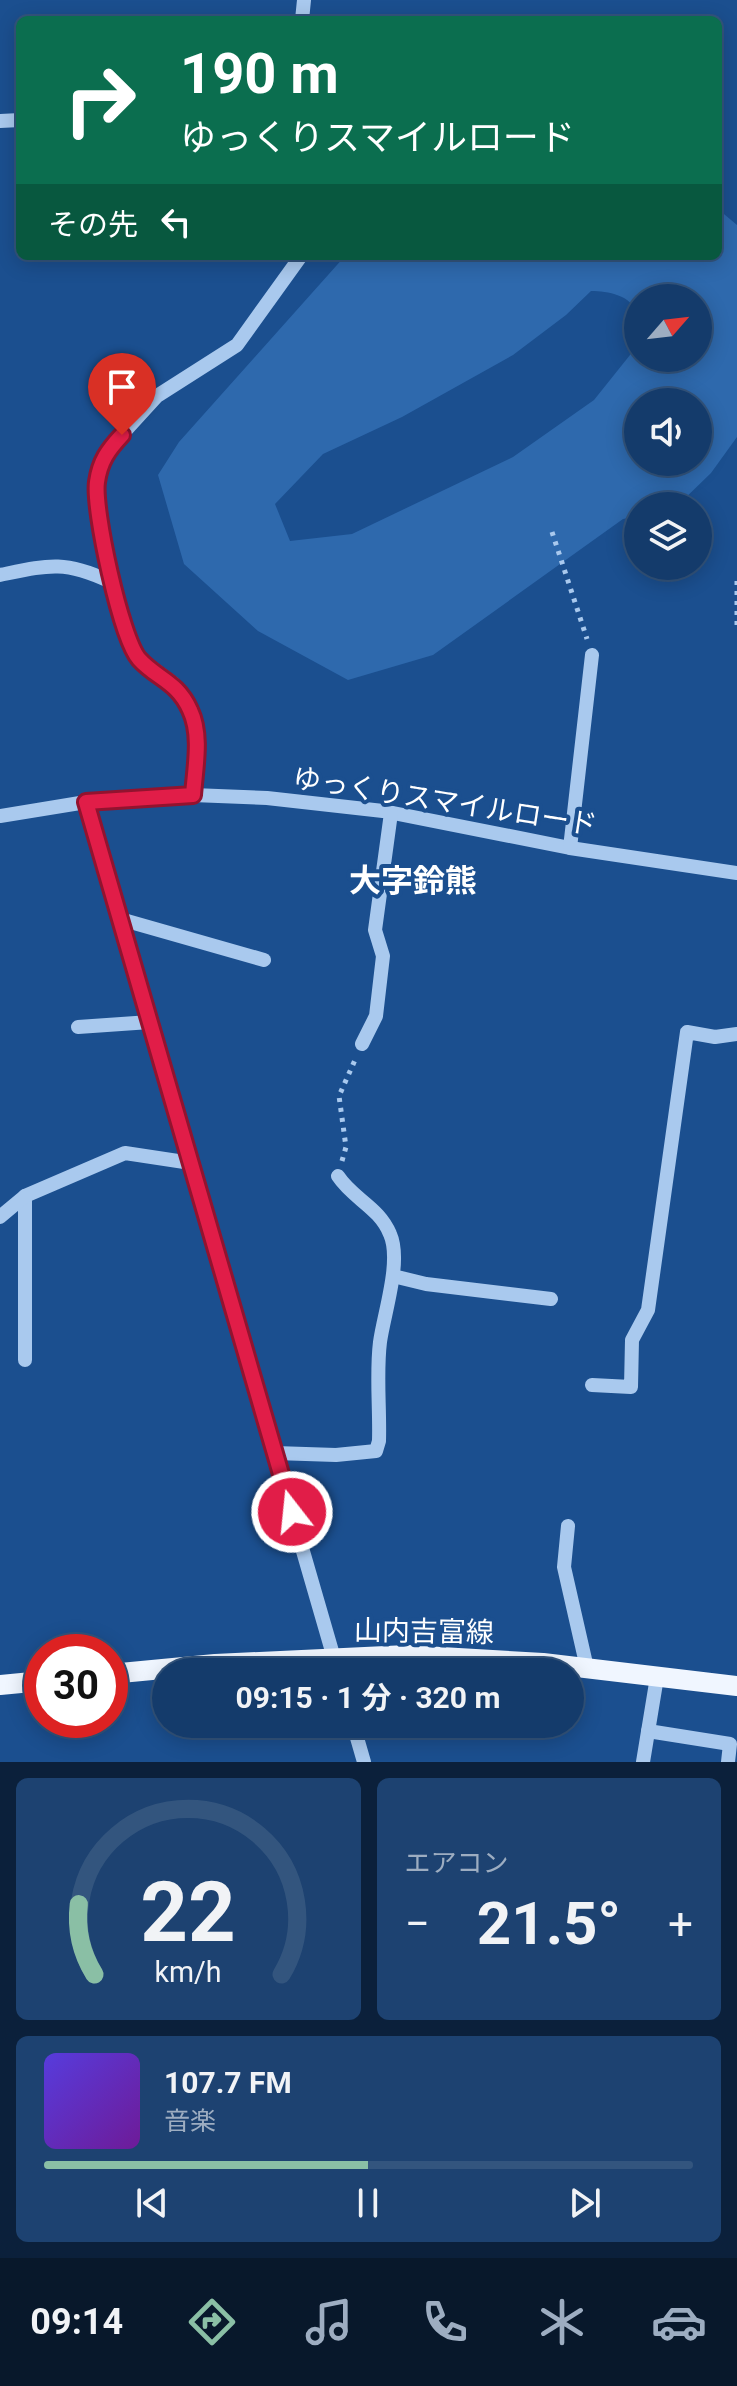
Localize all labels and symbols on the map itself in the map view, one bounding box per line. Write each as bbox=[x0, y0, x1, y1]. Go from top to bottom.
north arrow bbox=[624, 284, 712, 372]
pin bbox=[88, 353, 156, 435]
street label: ゆっくりスマイルロード bbox=[291, 761, 599, 842]
district label: 大字鈴熊 bbox=[349, 862, 477, 900]
position arrow bbox=[250, 1470, 334, 1554]
street label: 山内吉富線 bbox=[354, 1614, 494, 1649]
speed limit sign: 30 bbox=[24, 1634, 128, 1738]

